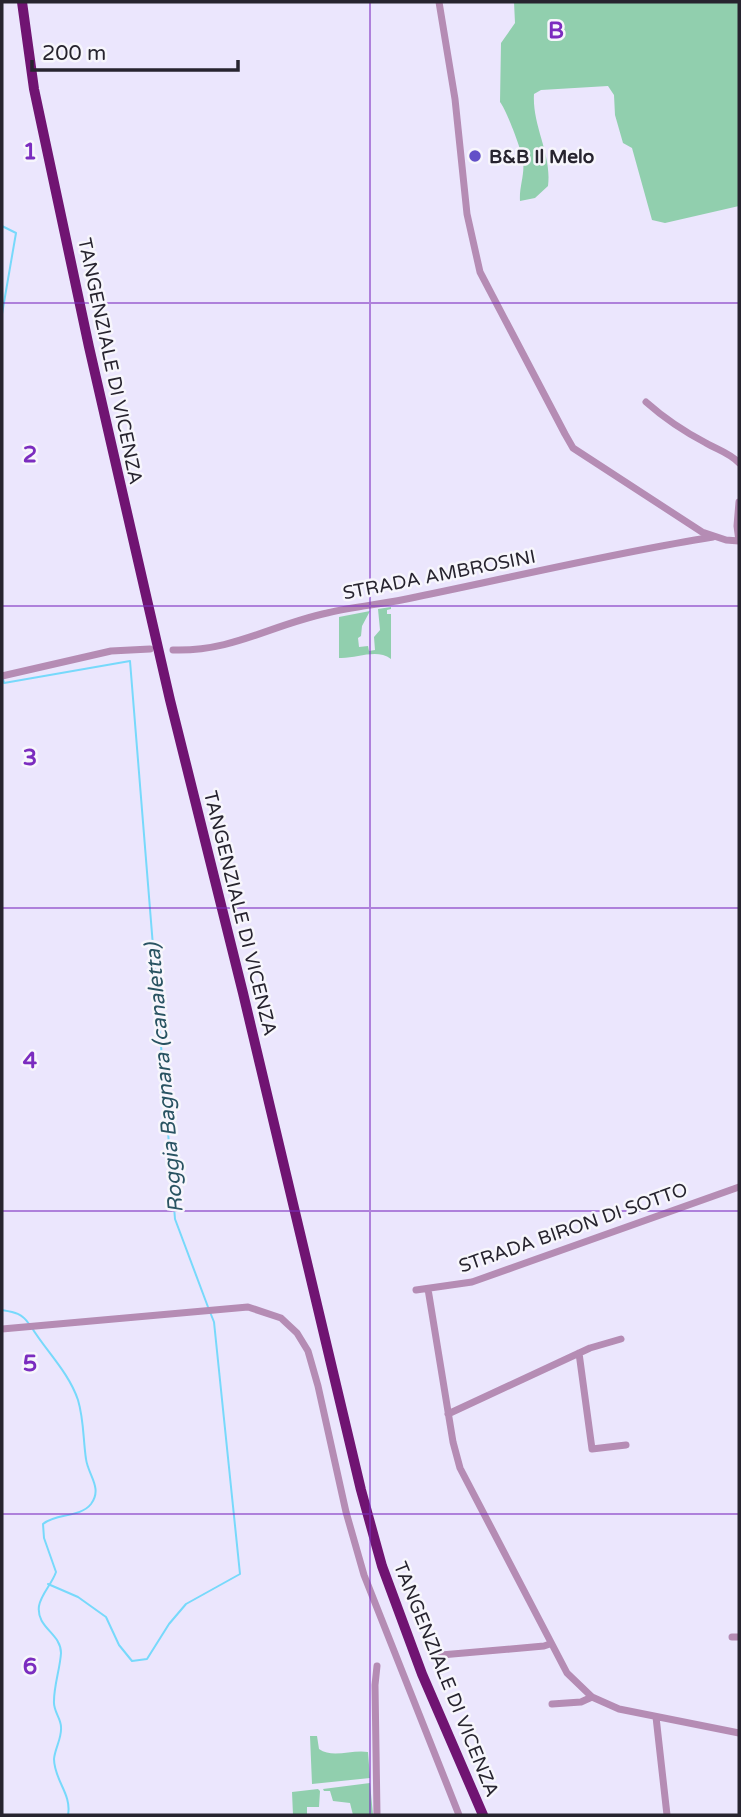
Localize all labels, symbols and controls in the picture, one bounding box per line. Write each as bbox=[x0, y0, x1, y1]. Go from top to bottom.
text: B bbox=[548, 17, 564, 45]
scale bar bbox=[32, 28, 238, 72]
text: 200 m bbox=[42, 41, 106, 66]
text: 1 bbox=[23, 138, 37, 166]
place label: B&B Il Melo bbox=[489, 146, 594, 168]
marker: B&B Il Melo bbox=[467, 148, 483, 164]
street label: TANGENZIALE DI VICENZA bbox=[73, 236, 147, 486]
text: 2 bbox=[23, 441, 37, 469]
street label: STRADA AMBROSINI bbox=[341, 546, 537, 604]
text: 3 bbox=[23, 744, 37, 772]
street label: TANGENZIALE DI VICENZA bbox=[199, 789, 281, 1038]
water label: Roggia Bagnara (canaletta) bbox=[140, 941, 189, 1214]
text: 4 bbox=[23, 1047, 38, 1075]
street label: STRADA BIRON DI SOTTO bbox=[456, 1178, 691, 1277]
text: 5 bbox=[23, 1350, 37, 1378]
street label: TANGENZIALE DI VICENZA bbox=[389, 1559, 503, 1800]
text: 6 bbox=[23, 1653, 37, 1681]

